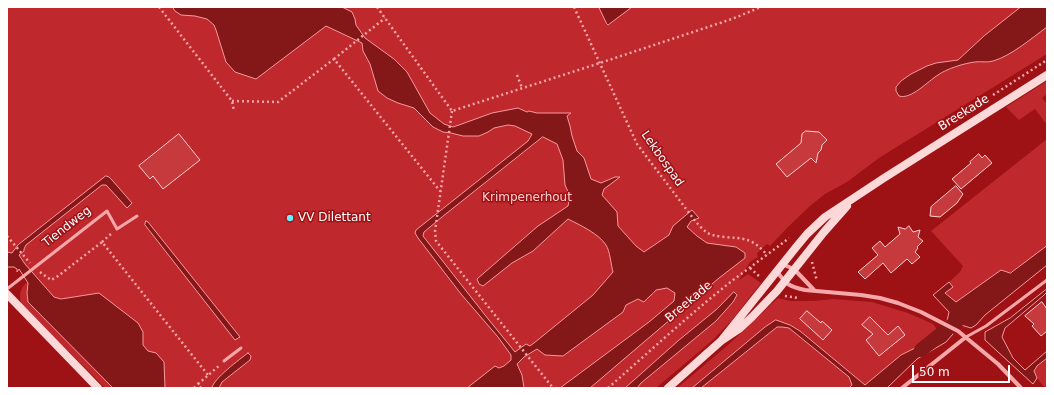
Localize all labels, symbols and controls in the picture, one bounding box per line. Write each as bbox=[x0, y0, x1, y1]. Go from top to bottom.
street label: Breekade bbox=[936, 92, 992, 134]
street label: Lekbospad bbox=[638, 128, 686, 190]
park label: Krimpenerhout bbox=[482, 191, 572, 205]
street label: Tiendweg bbox=[40, 204, 94, 250]
place label: VV Dilettant bbox=[298, 211, 371, 225]
marker: VV Dilettant bbox=[285, 213, 295, 223]
street label: Breekade bbox=[663, 278, 715, 326]
scale bar bbox=[914, 357, 1012, 383]
text: 50 m bbox=[919, 365, 950, 379]

